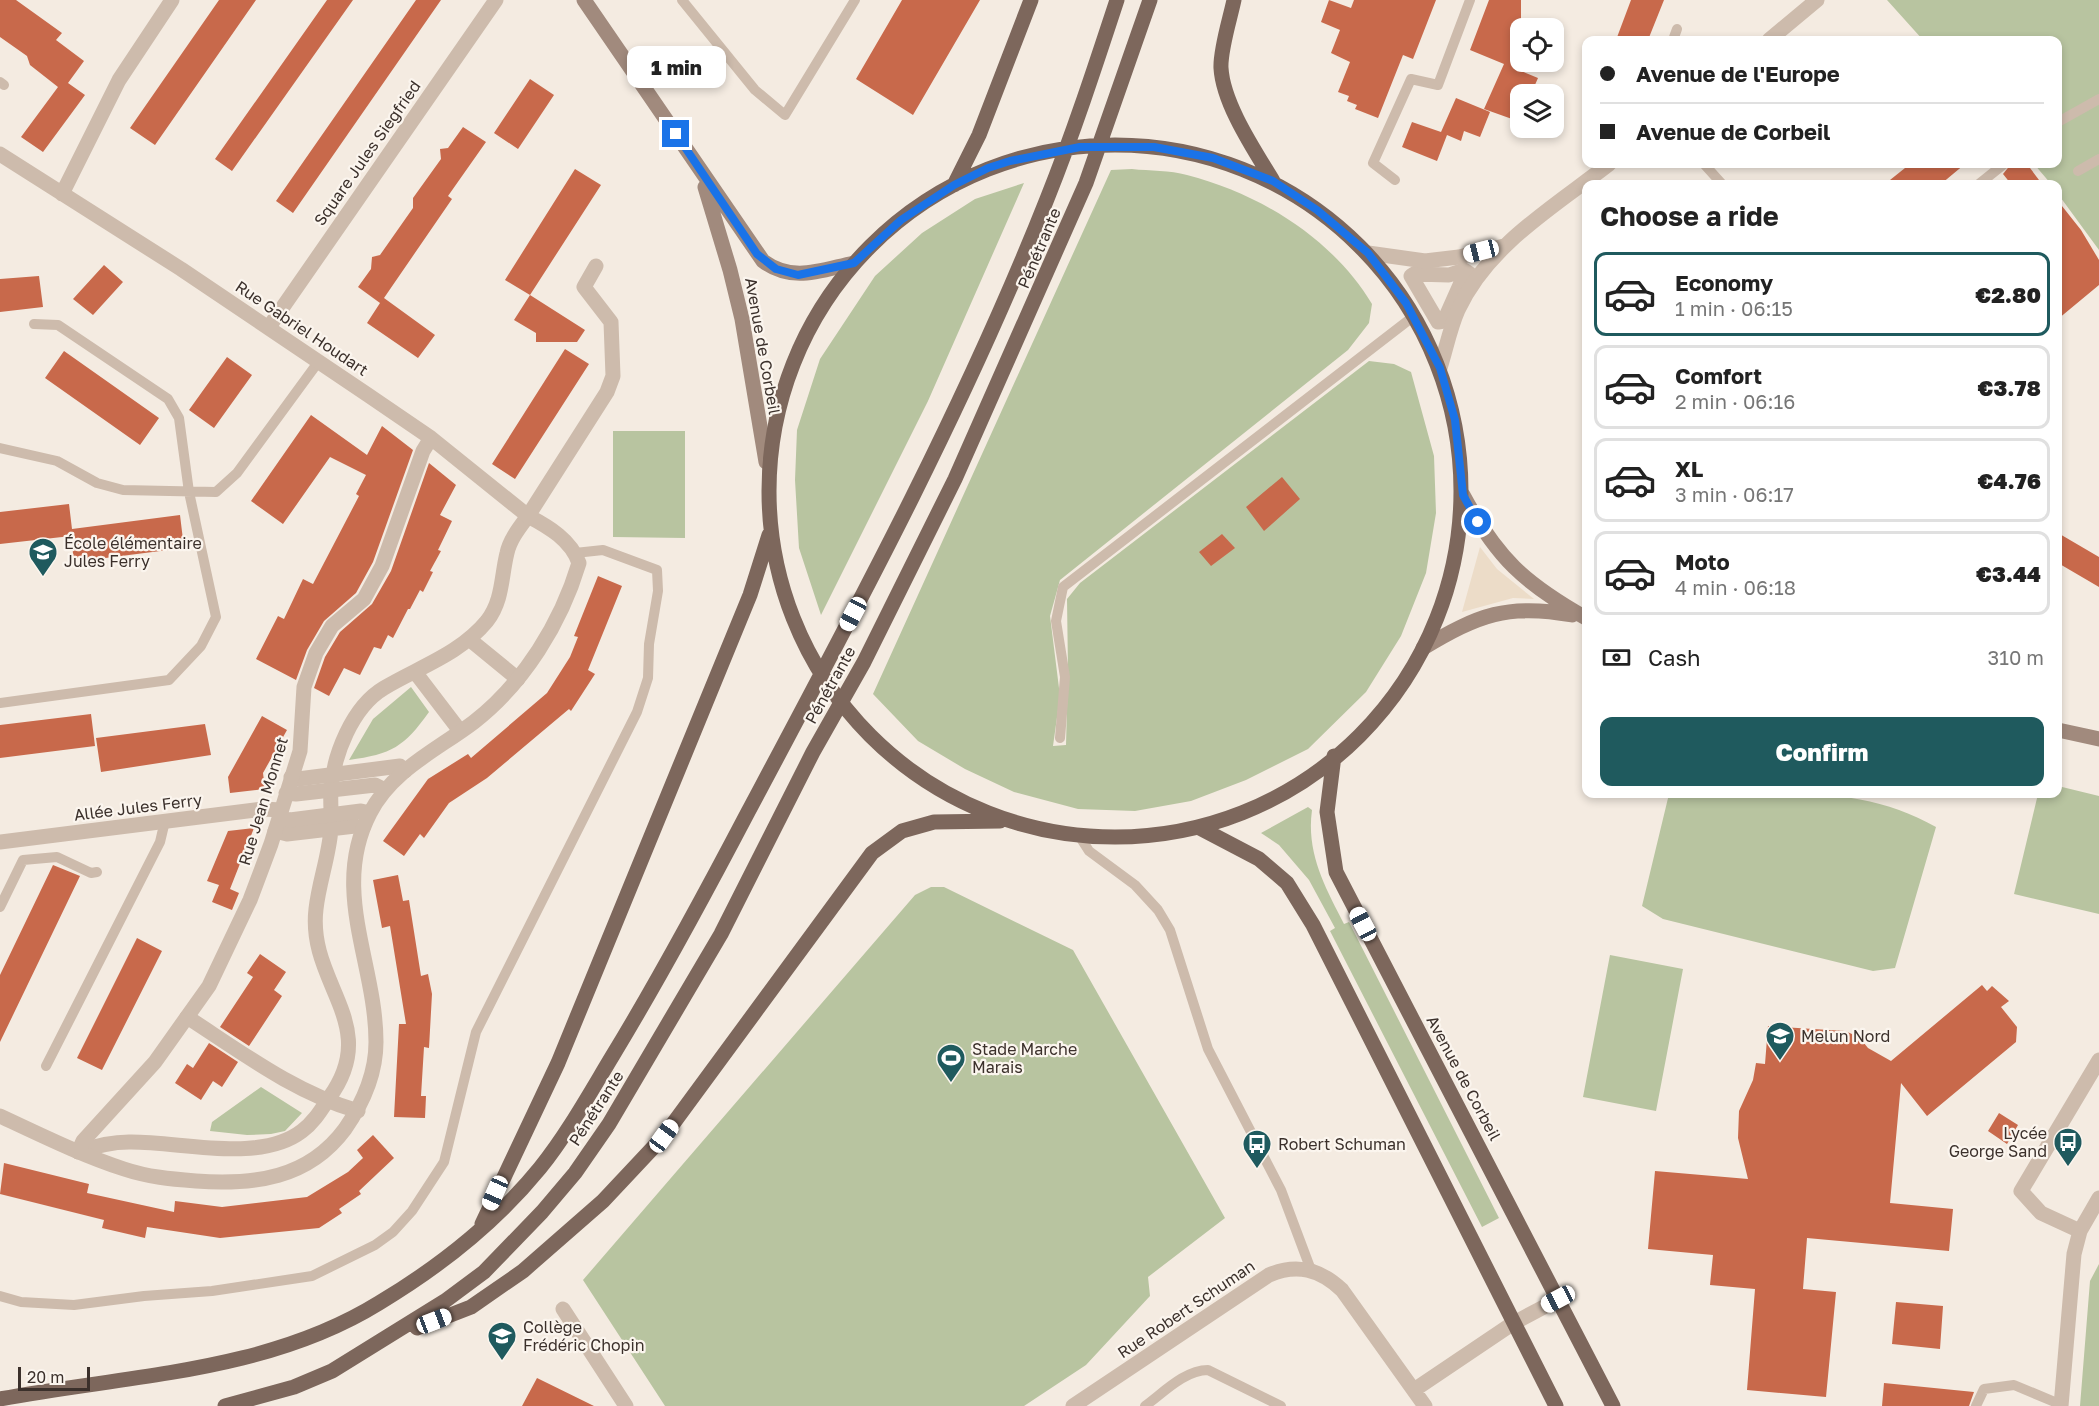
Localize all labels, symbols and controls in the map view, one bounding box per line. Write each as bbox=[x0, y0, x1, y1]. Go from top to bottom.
map controls bbox=[1510, 18, 1564, 138]
button: locate bbox=[1510, 18, 1564, 72]
callout: 1 min bbox=[626, 47, 726, 89]
text: 1 min bbox=[651, 55, 702, 79]
text: Avenue de l'Europe bbox=[1636, 60, 1840, 87]
street label: Square Jules Siegfried bbox=[309, 77, 425, 229]
button: layers bbox=[1510, 84, 1564, 138]
text: Avenue de Corbeil bbox=[1636, 118, 1830, 145]
route end bbox=[662, 120, 689, 147]
text: Choose a ride bbox=[1600, 200, 1779, 232]
street label: Pénétrante bbox=[1013, 205, 1065, 291]
car bbox=[1461, 238, 1501, 264]
icon: car bbox=[1603, 267, 1657, 321]
text: Economy bbox=[1675, 269, 1773, 296]
street label: Rue Gabriel Houdart bbox=[232, 276, 372, 380]
street label: Avenue de Corbeil bbox=[741, 276, 785, 416]
text: €2.80 bbox=[1975, 281, 2041, 308]
text: 1 min · 06:15 bbox=[1675, 296, 1793, 320]
icon: car bbox=[1603, 360, 1657, 414]
text: Comfort bbox=[1675, 362, 1762, 389]
text: €3.78 bbox=[1978, 374, 2041, 401]
text: 2 min · 06:16 bbox=[1675, 389, 1795, 413]
icon: car bbox=[1603, 453, 1657, 507]
text: XL bbox=[1675, 455, 1703, 482]
text: €4.76 bbox=[1978, 467, 2041, 494]
text: 3 min · 06:17 bbox=[1675, 482, 1794, 506]
route start bbox=[1464, 508, 1491, 535]
place label: École élémentaire Jules Ferry bbox=[64, 533, 202, 571]
school or university icon: École élémentaire Jules Ferry bbox=[27, 536, 59, 578]
icon: car bbox=[1603, 546, 1657, 600]
text: Moto bbox=[1675, 548, 1730, 575]
text: €3.44 bbox=[1976, 560, 2041, 587]
text: 4 min · 06:18 bbox=[1675, 575, 1796, 599]
car bbox=[837, 594, 869, 634]
icon: cash bbox=[1600, 641, 1633, 674]
street label: Pénétrante bbox=[801, 643, 859, 727]
text: Cash bbox=[1648, 644, 1701, 671]
text: 310 m bbox=[1988, 645, 2044, 669]
button: Confirm bbox=[1600, 717, 2044, 786]
street label: Rue Jean Monnet bbox=[234, 734, 292, 868]
street label: Allée Jules Ferry bbox=[73, 789, 203, 825]
car bbox=[1347, 904, 1379, 944]
street label: Avenue de Corbeil bbox=[1423, 1012, 1505, 1144]
school or university icon: Melun Nord bbox=[1764, 1020, 1796, 1062]
place label: Melun Nord bbox=[1801, 1026, 1890, 1046]
place label: Stade Marche Marais bbox=[972, 1039, 1077, 1077]
sports icon: Stade Marche Marais bbox=[935, 1042, 967, 1084]
street label: Pénétrante bbox=[564, 1067, 628, 1149]
car bbox=[646, 1116, 682, 1156]
place label: Lycée George Sand bbox=[1949, 1123, 2047, 1161]
bus stop icon: Lycée George Sand bbox=[2052, 1126, 2084, 1168]
bus stop icon: Robert Schuman bbox=[1241, 1128, 1273, 1170]
place label: Robert Schuman bbox=[1278, 1134, 1406, 1154]
car bbox=[479, 1173, 511, 1213]
street label: Rue Robert Schuman bbox=[1113, 1256, 1259, 1362]
car bbox=[1538, 1283, 1578, 1315]
car bbox=[414, 1306, 454, 1336]
place label: Collège Frédéric Chopin bbox=[523, 1317, 645, 1355]
school or university icon: Collège Frédéric Chopin bbox=[486, 1320, 518, 1362]
scale bar bbox=[18, 1364, 90, 1392]
text: 20 m bbox=[27, 1367, 64, 1387]

